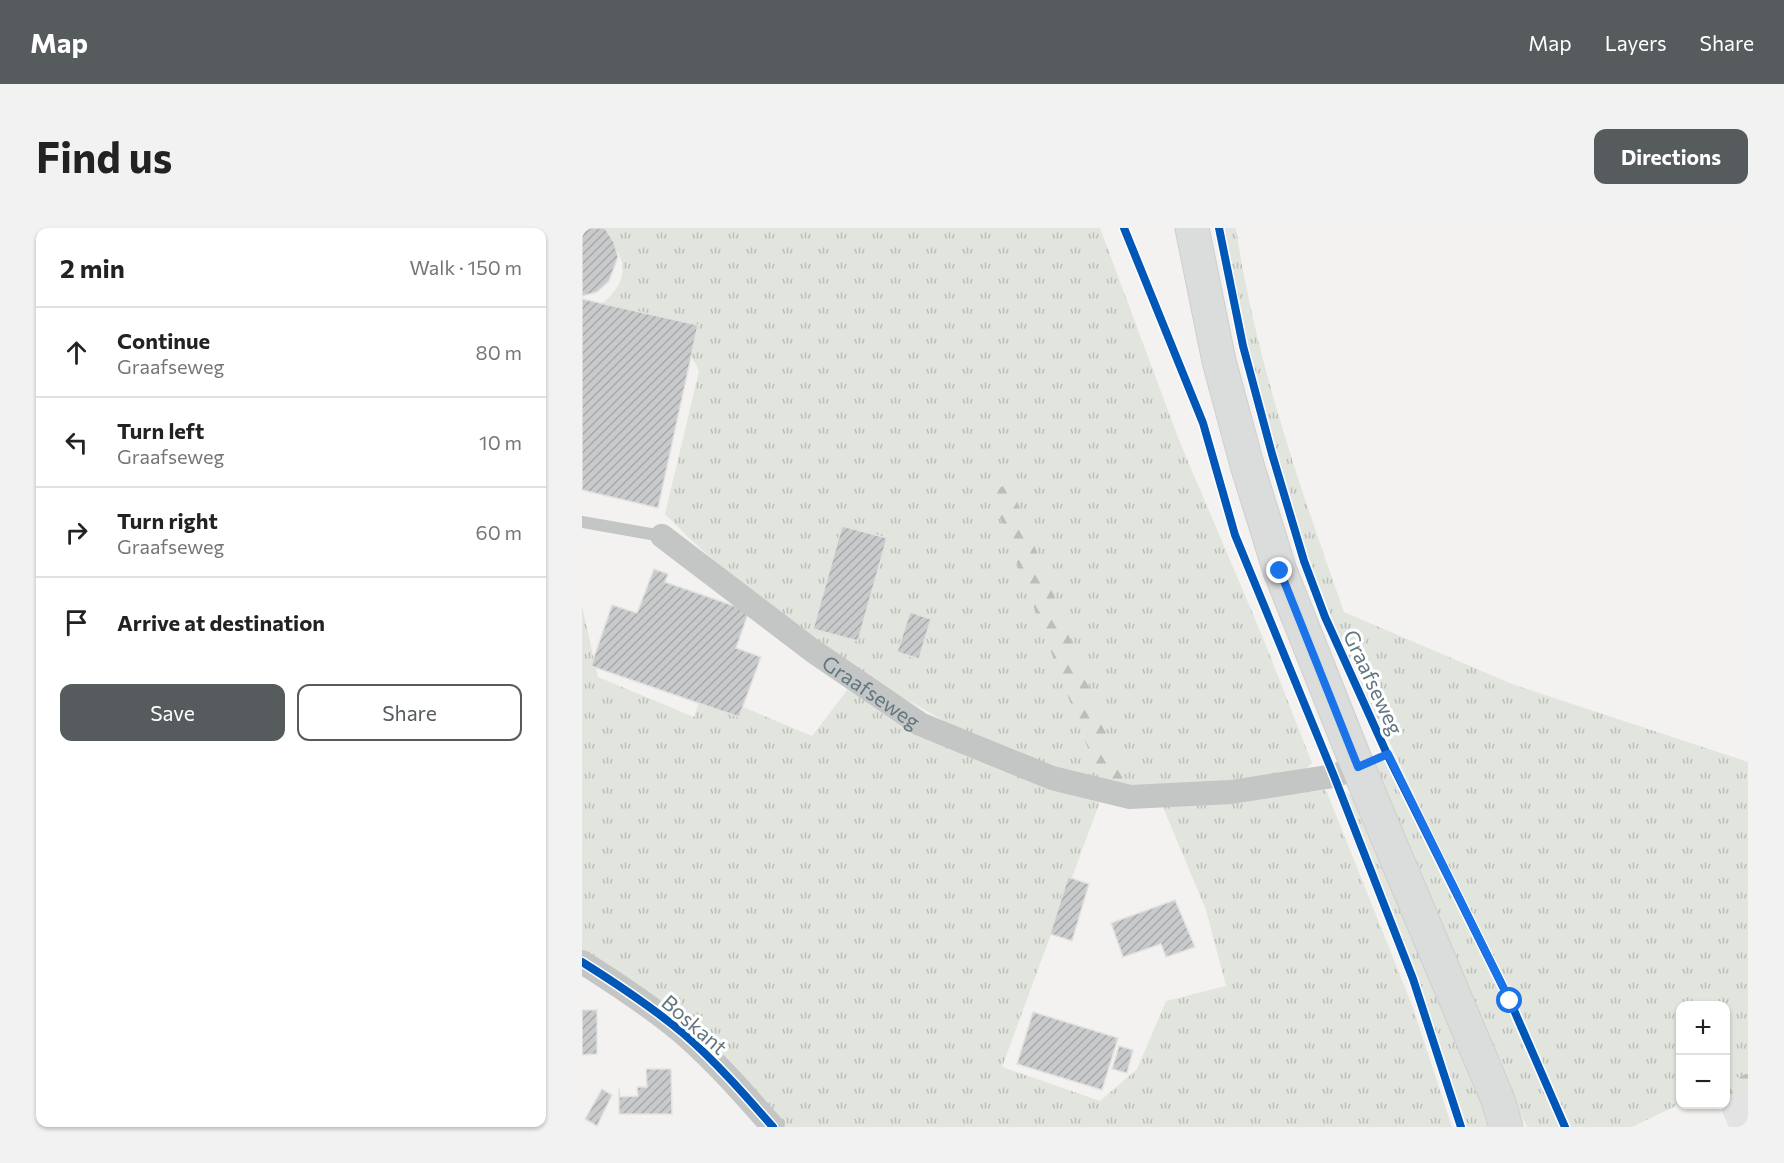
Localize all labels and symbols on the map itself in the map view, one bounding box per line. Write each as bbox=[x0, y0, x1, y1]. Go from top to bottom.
route end bbox=[1266, 557, 1292, 583]
street label: Graafseweg bbox=[1339, 626, 1409, 738]
street label: Graafseweg bbox=[818, 649, 925, 733]
route start bbox=[1496, 987, 1522, 1013]
street label: Boskant bbox=[657, 989, 733, 1059]

